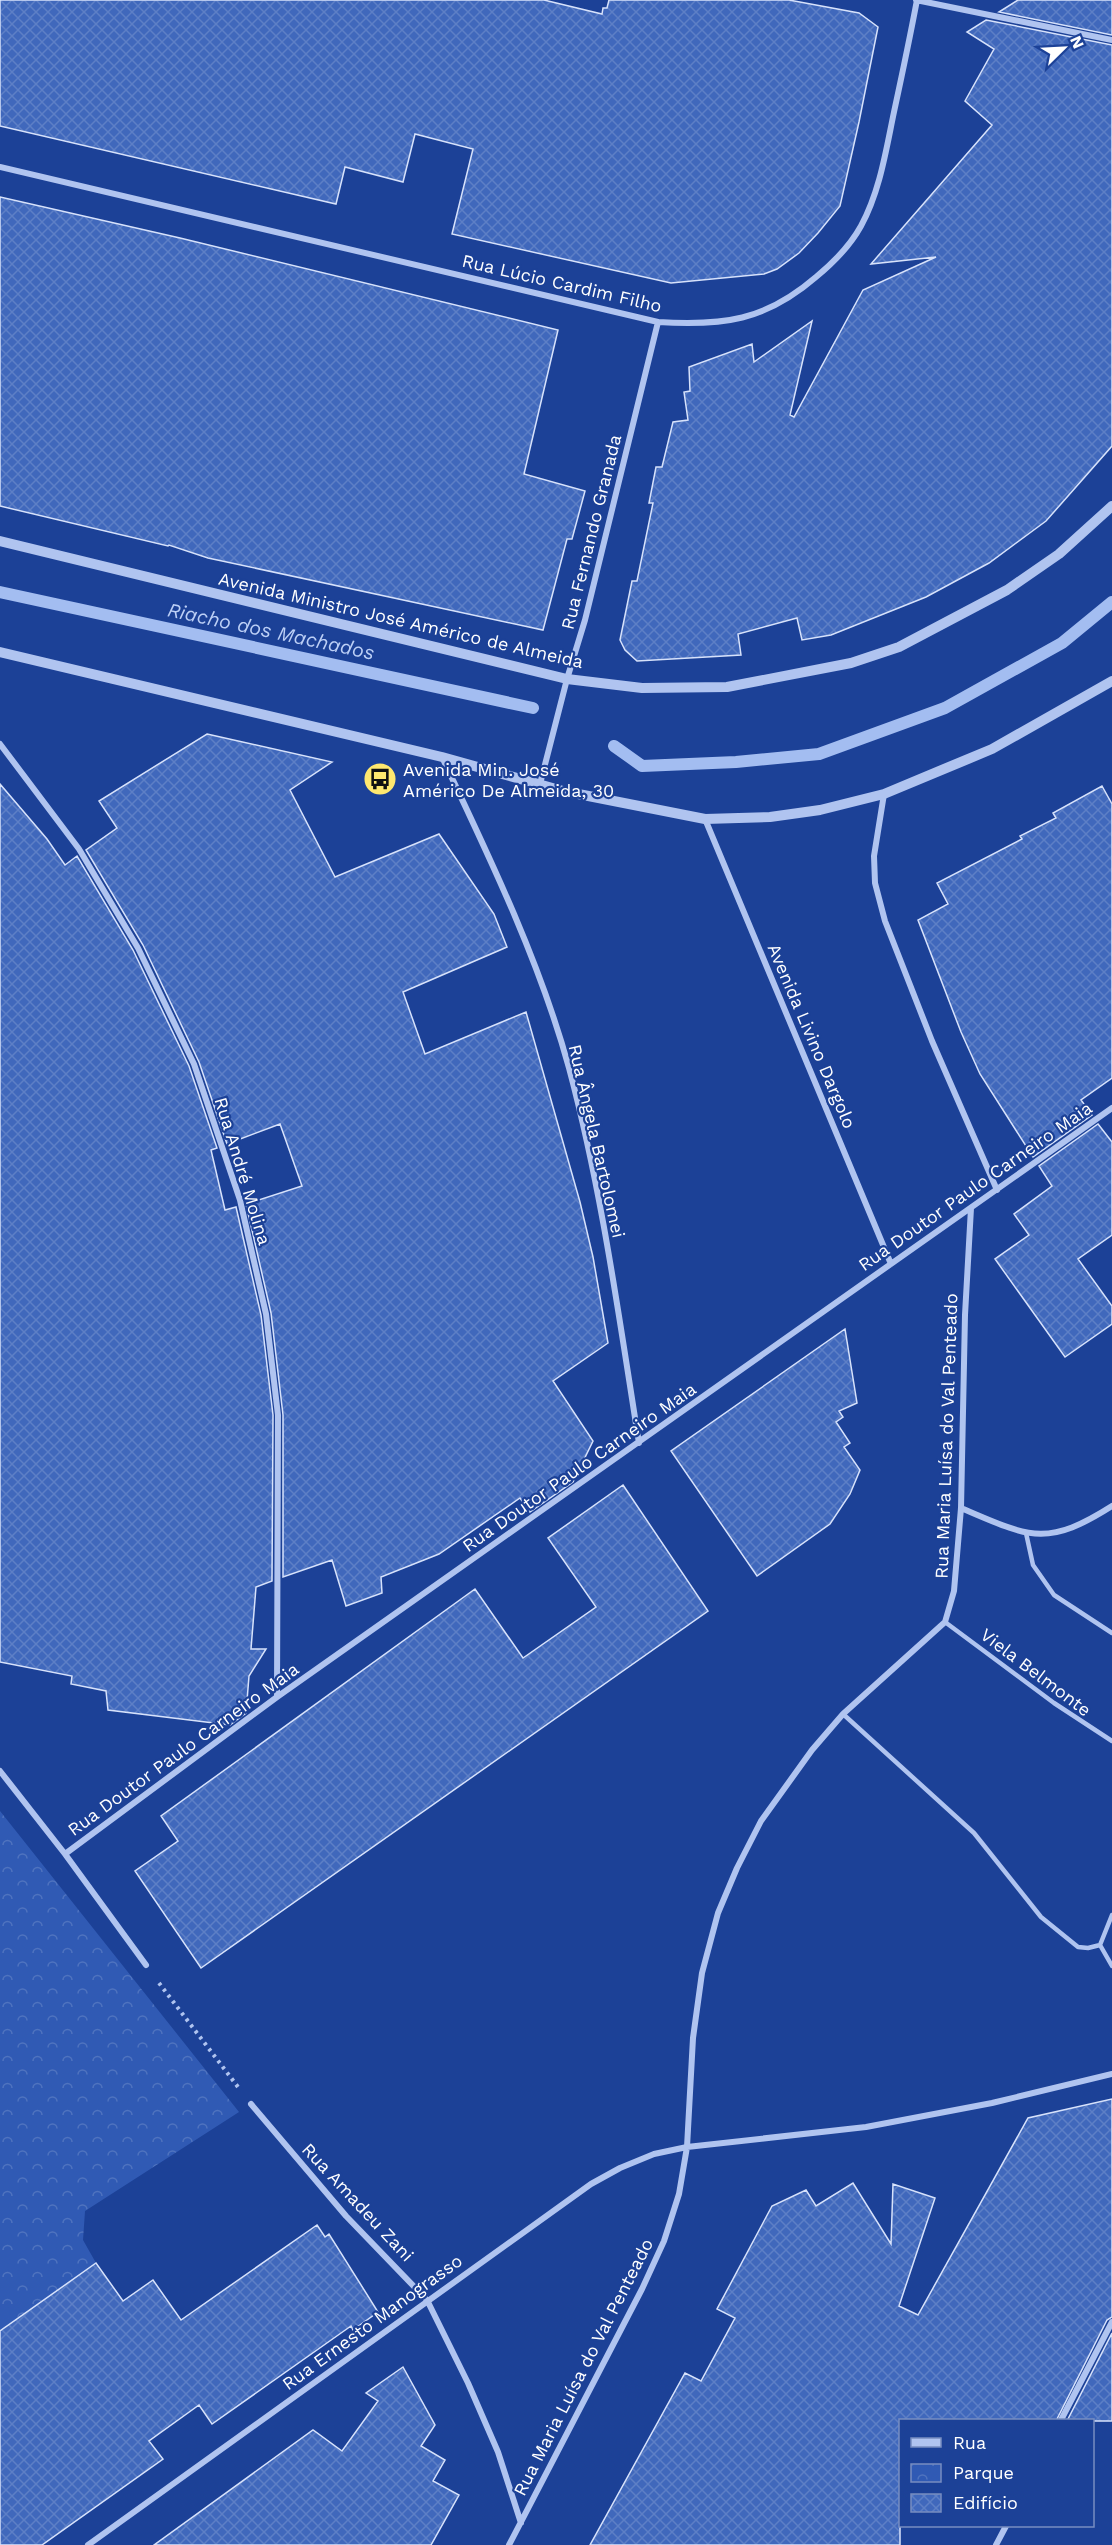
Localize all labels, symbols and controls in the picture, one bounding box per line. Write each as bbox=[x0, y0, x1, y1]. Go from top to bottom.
north arrow bbox=[1034, 18, 1094, 78]
text: N bbox=[1066, 33, 1088, 51]
street label: Rua Lúcio Cardim Filho bbox=[460, 250, 664, 316]
street label: Rua Fernando Granada bbox=[557, 432, 625, 632]
street label: Avenida Ministro José Américo de Almeida bbox=[217, 568, 585, 672]
water label: Riacho dos Machados bbox=[165, 597, 377, 665]
place label: Avenida Min. José Américo De Almeida, 30 bbox=[403, 759, 614, 801]
bus stop icon: Avenida Min. José Américo De Almeida, 30 bbox=[362, 761, 398, 797]
street label: Avenida Livino Dargolo bbox=[764, 940, 860, 1132]
street label: Rua Ângela Bartolomei bbox=[564, 1042, 630, 1240]
street label: Rua André Molina bbox=[211, 1094, 275, 1248]
street label: Rua Doutor Paulo Carneiro Maia bbox=[854, 1097, 1096, 1275]
street label: Rua Maria Luísa do Val Penteado bbox=[931, 1293, 961, 1579]
street label: Rua Doutor Paulo Carneiro Maia bbox=[458, 1378, 700, 1556]
street label: Viela Belmonte bbox=[977, 1624, 1095, 1720]
street label: Rua Doutor Paulo Carneiro Maia bbox=[63, 1658, 303, 1840]
street label: Rua Amadeu Zani bbox=[298, 2139, 418, 2265]
street label: Rua Maria Luísa do Val Penteado bbox=[509, 2235, 657, 2499]
street label: Rua Ernesto Manograsso bbox=[278, 2250, 466, 2394]
legend bbox=[899, 2419, 1094, 2527]
text: Rua bbox=[953, 2432, 986, 2453]
text: Parque bbox=[953, 2462, 1014, 2483]
text: Edifício bbox=[953, 2492, 1018, 2513]

